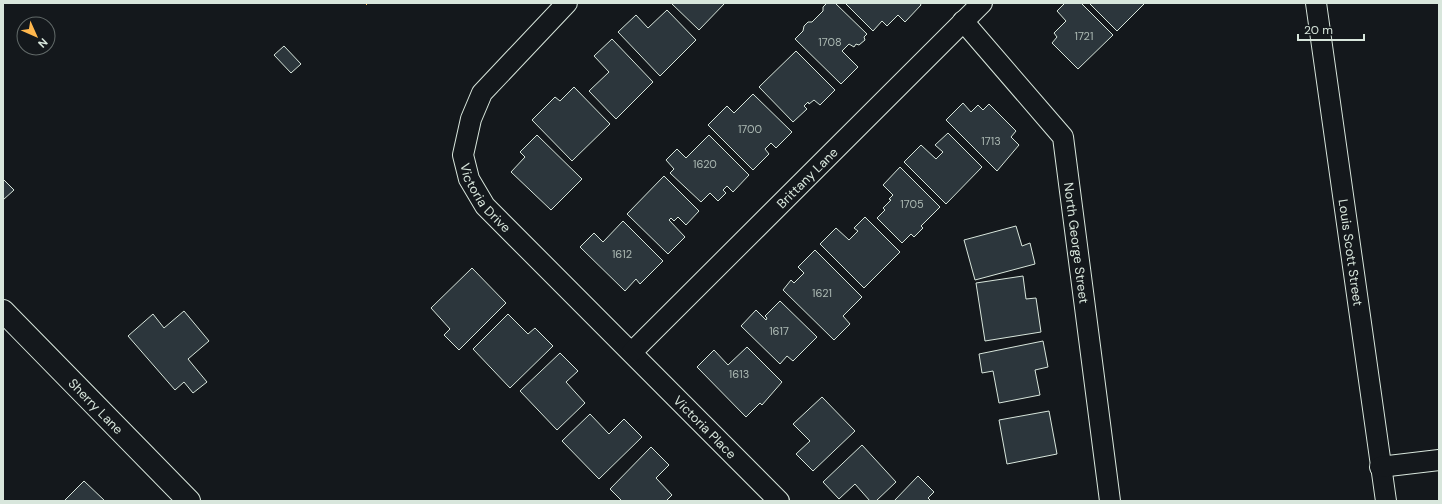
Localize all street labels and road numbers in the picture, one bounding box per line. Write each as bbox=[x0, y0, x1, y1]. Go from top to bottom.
street label: Brittany Lane bbox=[773, 144, 842, 212]
street label: Victoria Drive bbox=[456, 161, 514, 236]
street label: North George Street bbox=[1060, 181, 1092, 305]
street label: Louis Scott Street bbox=[1335, 198, 1367, 307]
street label: Sherry Lane bbox=[65, 375, 127, 438]
street label: Victoria Place bbox=[670, 392, 740, 463]

